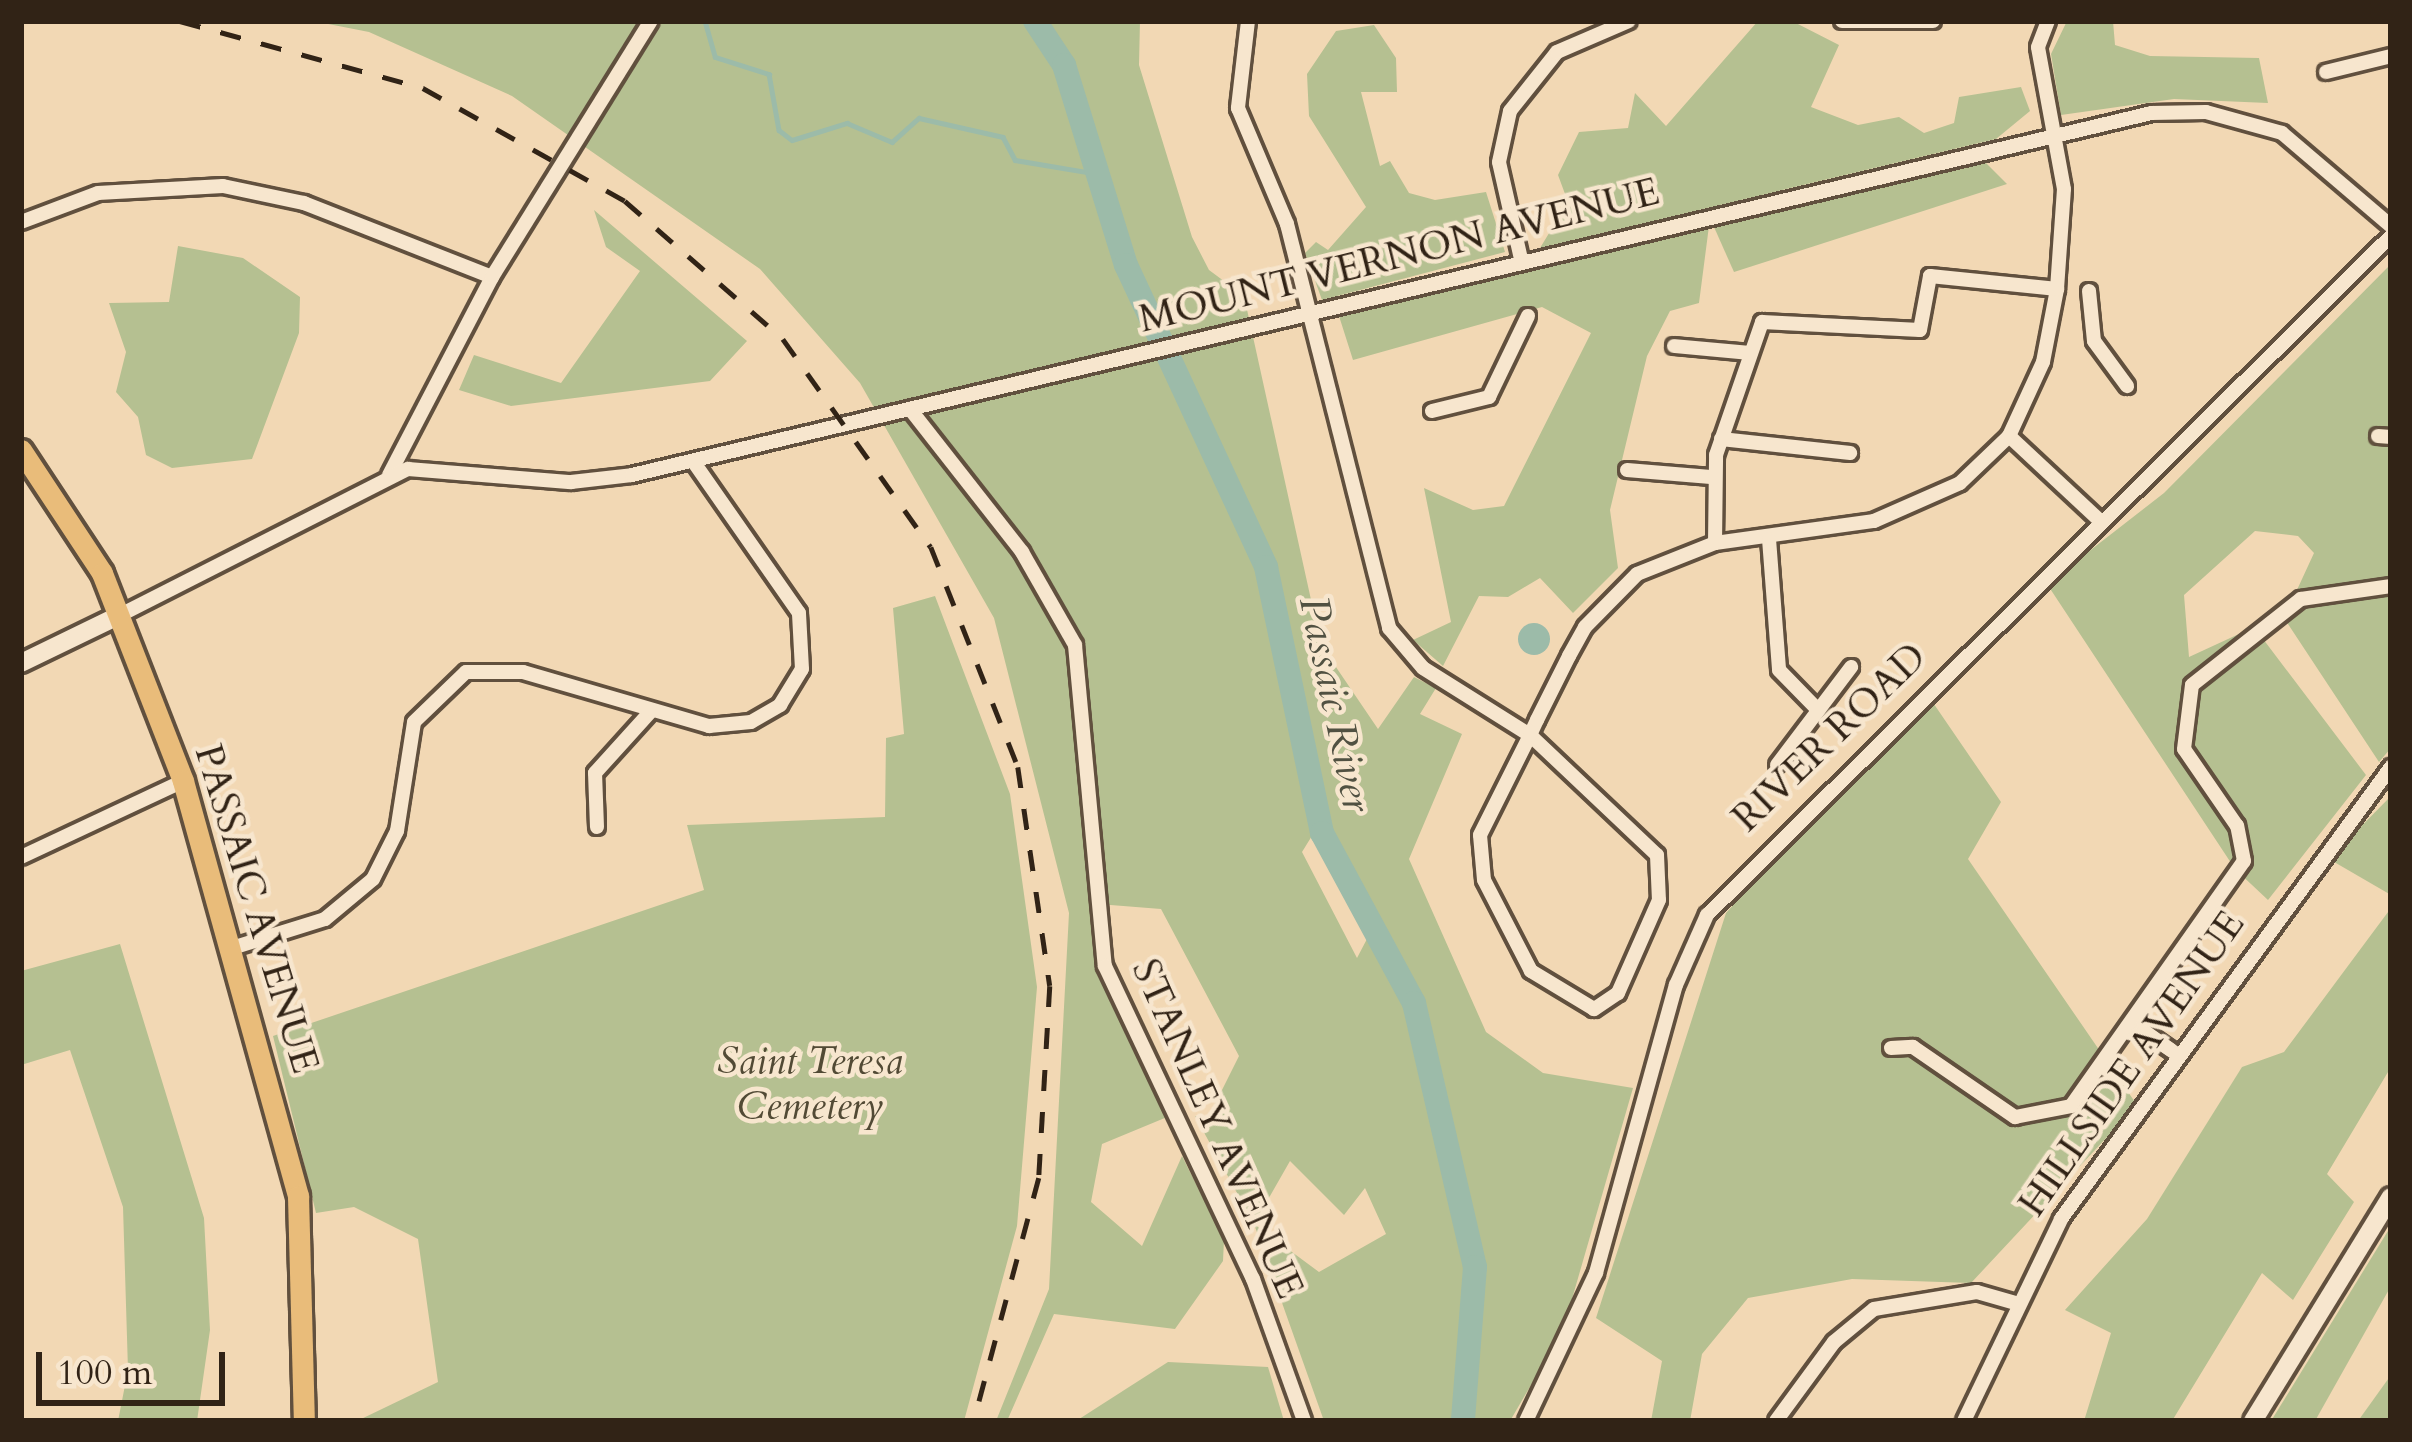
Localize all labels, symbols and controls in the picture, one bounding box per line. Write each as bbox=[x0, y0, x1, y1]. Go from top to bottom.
street label: MOUNT VERNON AVENUE bbox=[1134, 169, 1664, 343]
water label: Passaic River bbox=[1288, 592, 1382, 816]
street label: RIVER ROAD bbox=[1724, 634, 1936, 842]
street label: PASSAIC AVENUE bbox=[184, 739, 328, 1079]
street label: HILLSIDE AVENUE bbox=[2009, 902, 2255, 1226]
street label: STANLEY AVENUE bbox=[1121, 952, 1313, 1306]
park label: Saint Teresa Cemetery bbox=[717, 1039, 903, 1130]
scale bar bbox=[42, 1328, 231, 1402]
text: 100 m bbox=[57, 1348, 152, 1397]

